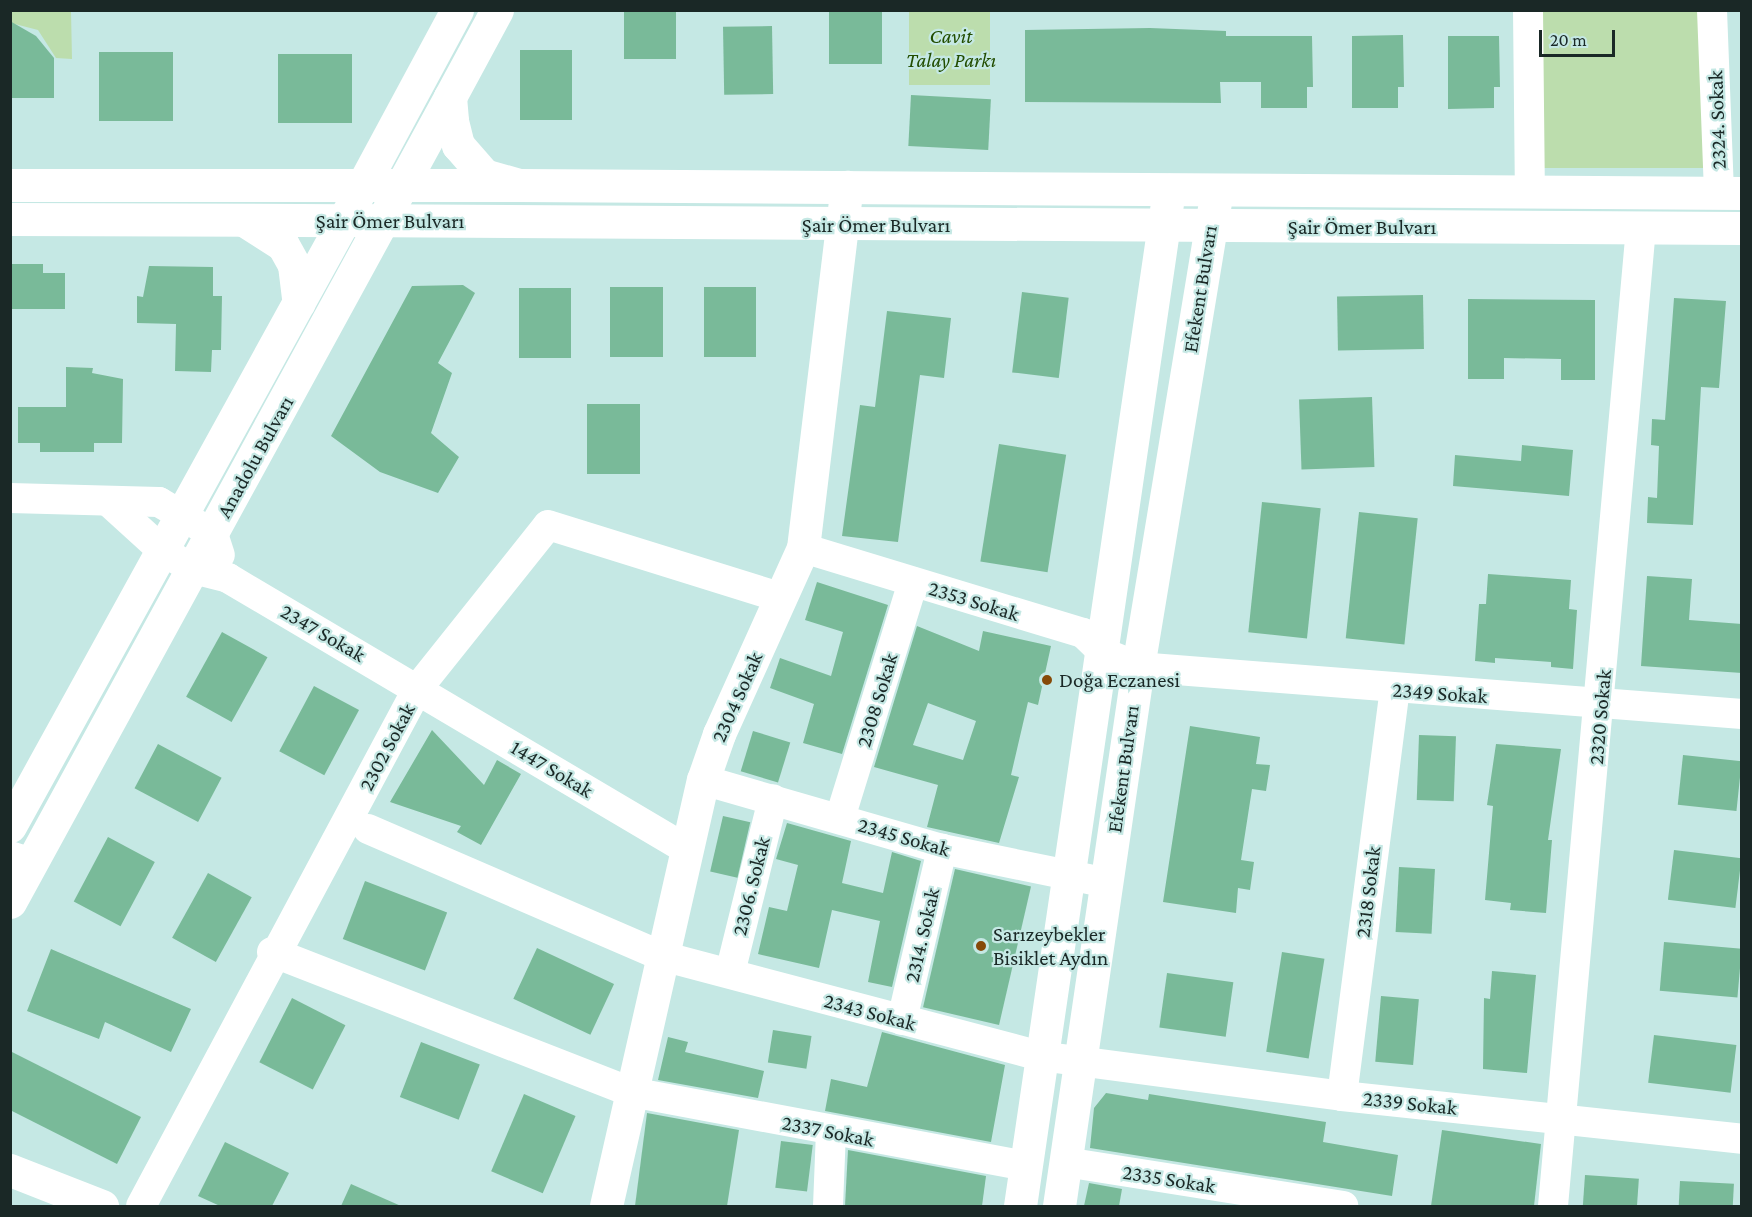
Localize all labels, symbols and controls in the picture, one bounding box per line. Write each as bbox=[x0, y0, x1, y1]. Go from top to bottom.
scale bar bbox=[1542, 18, 1618, 56]
park label: Cavit Talay Parkı bbox=[906, 23, 996, 73]
text: 20 m bbox=[1550, 30, 1587, 50]
street label: 2324. Sokak bbox=[1703, 70, 1731, 170]
street label: Şair Ömer Bulvarı bbox=[316, 208, 464, 234]
street label: Şair Ömer Bulvarı bbox=[802, 212, 950, 238]
street label: Şair Ömer Bulvarı bbox=[1288, 214, 1436, 240]
street label: Efekent Bulvarı bbox=[1178, 224, 1222, 354]
street label: Anadolu Bulvarı bbox=[211, 392, 299, 522]
street label: 2353 Sokak bbox=[926, 575, 1022, 627]
street label: 2347 Sokak bbox=[276, 599, 370, 667]
street label: 2304 Sokak bbox=[706, 648, 768, 746]
street label: 2308 Sokak bbox=[851, 650, 903, 750]
place label: Doğa Eczanesi bbox=[1059, 667, 1180, 693]
street label: 2320 Sokak bbox=[1583, 668, 1617, 766]
marker: Doğa Eczanesi bbox=[1040, 673, 1054, 687]
street label: 2349 Sokak bbox=[1392, 677, 1488, 709]
street label: 2302 Sokak bbox=[353, 699, 421, 795]
street label: Efekent Bulvarı bbox=[1102, 704, 1144, 834]
street label: 1447 Sokak bbox=[506, 735, 598, 803]
street label: 2345 Sokak bbox=[855, 812, 953, 862]
street label: 2306. Sokak bbox=[727, 834, 775, 938]
street label: 2318 Sokak bbox=[1350, 845, 1386, 939]
street label: 2314. Sokak bbox=[899, 885, 945, 985]
place label: Sarızeybekler Bisiklet Aydın bbox=[993, 921, 1108, 971]
marker: Sarızeybekler Bisiklet Aydın bbox=[974, 939, 988, 953]
street label: 2343 Sokak bbox=[821, 988, 919, 1036]
street label: 2339 Sokak bbox=[1362, 1086, 1458, 1120]
street label: 2337 Sokak bbox=[780, 1110, 876, 1152]
street label: 2335 Sokak bbox=[1121, 1159, 1217, 1199]

